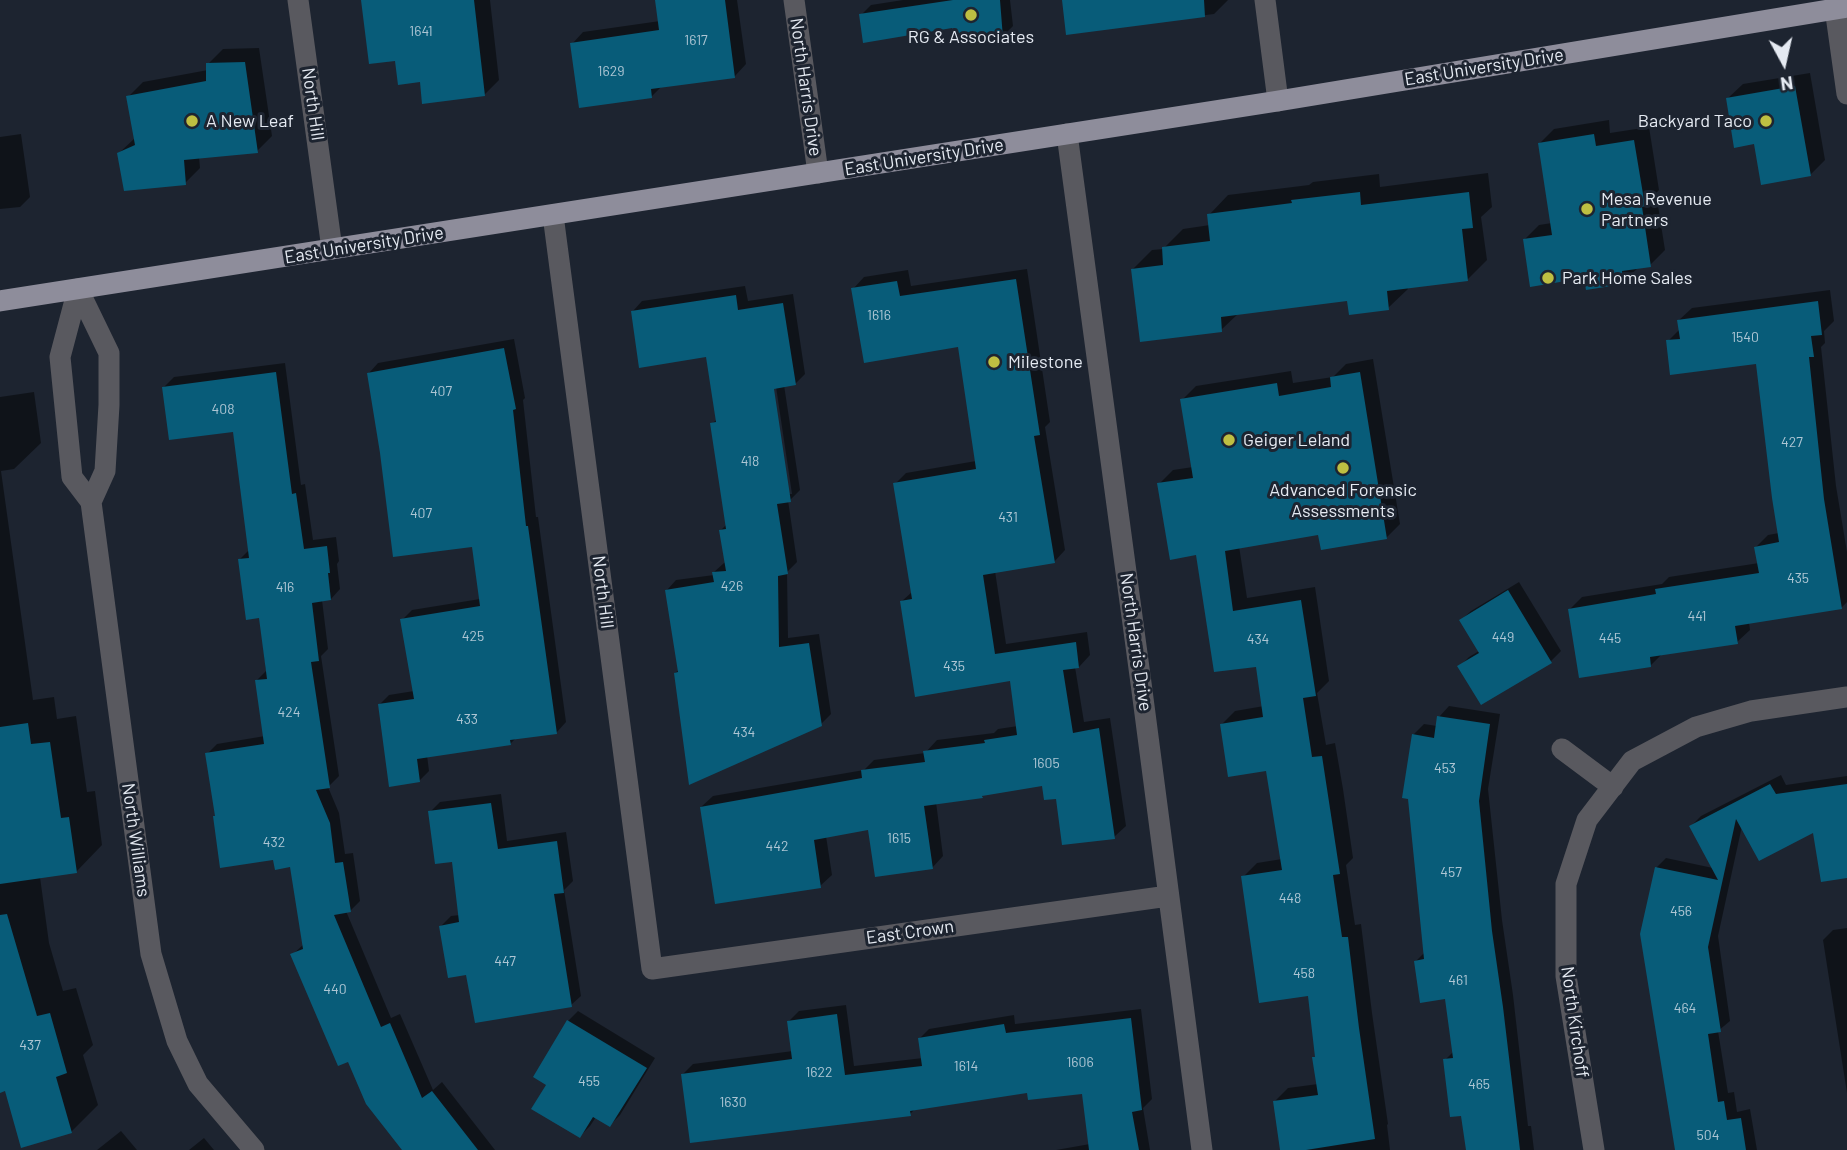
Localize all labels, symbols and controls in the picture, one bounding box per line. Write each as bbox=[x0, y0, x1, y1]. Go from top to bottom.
marker: RG & Associates bbox=[963, 7, 979, 23]
street label: North Harris Drive bbox=[786, 16, 826, 158]
house number: 1641 bbox=[409, 23, 433, 39]
place label: RG & Associates bbox=[908, 26, 1034, 48]
north arrow bbox=[1749, 28, 1819, 98]
house number: 1617 bbox=[684, 32, 708, 48]
street label: East University Drive bbox=[1403, 44, 1565, 90]
house number: 1629 bbox=[598, 63, 624, 79]
street label: North Hill bbox=[297, 66, 329, 142]
text: N bbox=[1779, 72, 1795, 97]
place label: A New Leaf bbox=[206, 110, 294, 132]
place label: Backyard Taco bbox=[1638, 110, 1752, 132]
marker: A New Leaf bbox=[184, 113, 200, 129]
marker: Backyard Taco bbox=[1758, 113, 1774, 129]
street label: East University Drive bbox=[843, 134, 1005, 180]
place label: Mesa Revenue Partners bbox=[1601, 188, 1712, 230]
marker: Mesa Revenue Partners bbox=[1579, 201, 1595, 217]
street label: East University Drive bbox=[283, 222, 445, 268]
place label: Park Home Sales bbox=[1562, 267, 1692, 289]
marker: Park Home Sales bbox=[1540, 270, 1556, 286]
house number: 1616 bbox=[867, 307, 891, 323]
house number: 1540 bbox=[1731, 329, 1759, 345]
place label: Milestone bbox=[1008, 351, 1083, 373]
marker: Milestone bbox=[986, 354, 1002, 370]
house number: 407 bbox=[430, 383, 452, 399]
house number: 408 bbox=[212, 401, 234, 417]
place label: Geiger Leland bbox=[1243, 429, 1350, 451]
marker: Geiger Leland bbox=[1221, 432, 1237, 448]
house number: 427 bbox=[1781, 434, 1803, 450]
house number: 418 bbox=[741, 453, 759, 469]
marker: Advanced Forensic Assessments bbox=[1335, 460, 1351, 476]
place label: Advanced Forensic Assessments bbox=[1269, 479, 1417, 522]
house number: 407 bbox=[410, 505, 432, 521]
house number: 431 bbox=[998, 509, 1018, 525]
street label: North Hill bbox=[588, 554, 618, 630]
house number: 435 bbox=[1787, 570, 1809, 586]
street label: North Harris Drive bbox=[1116, 571, 1156, 713]
house number: 426 bbox=[721, 578, 743, 594]
house number: 416 bbox=[276, 579, 294, 595]
house number: 441 bbox=[1687, 608, 1707, 624]
house number: 425 bbox=[462, 628, 484, 644]
house number: 449 bbox=[1492, 629, 1514, 645]
house number: 445 bbox=[1599, 630, 1621, 646]
house number: 434 bbox=[1247, 631, 1269, 647]
house number: 435 bbox=[943, 658, 965, 674]
house number: 424 bbox=[278, 704, 300, 720]
house number: 433 bbox=[456, 711, 478, 727]
house number: 434 bbox=[733, 724, 755, 740]
house number: 1605 bbox=[1032, 755, 1060, 771]
house number: 453 bbox=[1434, 760, 1456, 776]
street label: North Williams bbox=[117, 782, 155, 898]
house number: 1615 bbox=[887, 830, 911, 846]
house number: 432 bbox=[263, 834, 285, 850]
house number: 442 bbox=[766, 838, 788, 854]
house number: 457 bbox=[1440, 864, 1462, 880]
house number: 448 bbox=[1279, 890, 1301, 906]
house number: 456 bbox=[1670, 903, 1692, 919]
street label: East Crown bbox=[865, 915, 955, 949]
house number: 447 bbox=[494, 953, 516, 969]
house number: 458 bbox=[1293, 965, 1315, 981]
street label: North Kirchoff bbox=[1557, 965, 1593, 1079]
house number: 461 bbox=[1448, 972, 1468, 988]
house number: 440 bbox=[323, 981, 347, 997]
house number: 464 bbox=[1674, 1000, 1696, 1016]
house number: 437 bbox=[19, 1037, 41, 1053]
house number: 1606 bbox=[1066, 1054, 1094, 1070]
house number: 1614 bbox=[954, 1058, 978, 1074]
house number: 1622 bbox=[805, 1064, 833, 1080]
house number: 455 bbox=[578, 1073, 600, 1089]
house number: 465 bbox=[1468, 1076, 1490, 1092]
house number: 1630 bbox=[719, 1094, 747, 1110]
house number: 504 bbox=[1697, 1127, 1719, 1143]

